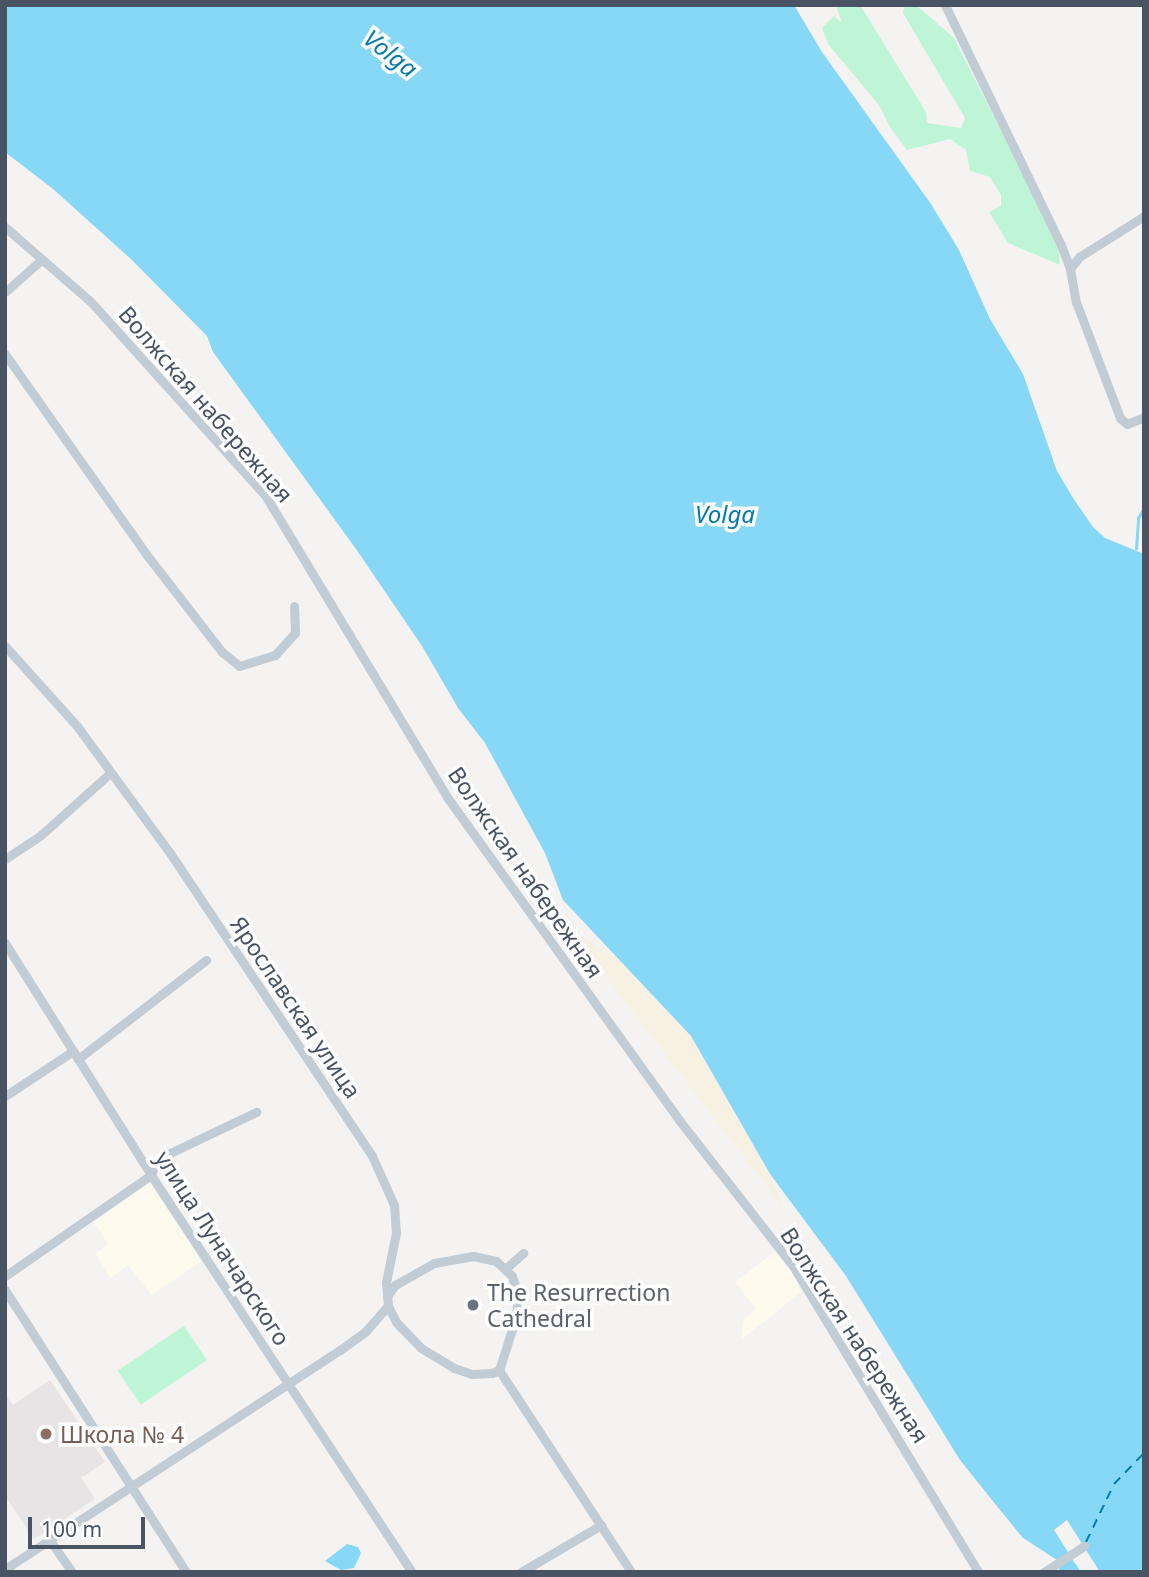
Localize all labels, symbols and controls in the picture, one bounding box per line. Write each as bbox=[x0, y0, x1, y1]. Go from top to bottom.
water label: Volga bbox=[358, 23, 424, 83]
street label: Волжская набережная bbox=[113, 300, 299, 508]
water label: Volga bbox=[695, 500, 755, 528]
street label: Волжская набережная bbox=[443, 761, 609, 983]
street label: Ярославская улица bbox=[225, 911, 367, 1103]
street label: улица Луначарского bbox=[150, 1146, 296, 1350]
street label: Волжская набережная bbox=[775, 1222, 935, 1448]
place label: The Resurrection Cathedral bbox=[487, 1278, 670, 1332]
marker: The Resurrection Cathedral bbox=[465, 1297, 481, 1313]
place label: Школа № 4 bbox=[60, 1420, 184, 1448]
marker: Школа № 4 bbox=[38, 1426, 54, 1442]
scale bar bbox=[32, 1504, 149, 1548]
text: 100 m bbox=[41, 1515, 102, 1543]

